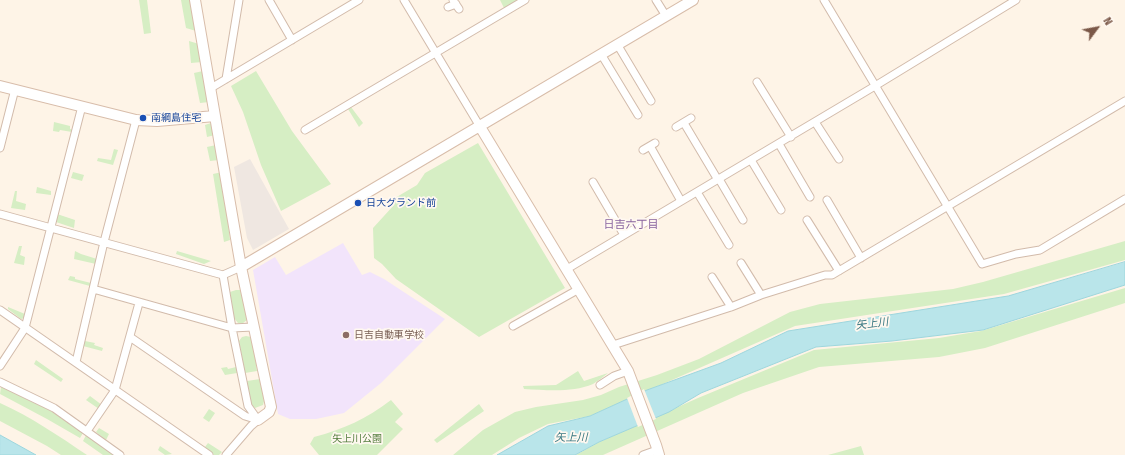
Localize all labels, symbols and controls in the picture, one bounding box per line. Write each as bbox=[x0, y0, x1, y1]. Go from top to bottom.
north arrow bbox=[1077, 8, 1117, 48]
text: N bbox=[1100, 15, 1115, 28]
place label: 南綱島住宅 bbox=[151, 112, 201, 124]
marker: 南綱島住宅 bbox=[138, 113, 148, 123]
place label: 日大グランド前 bbox=[366, 197, 436, 209]
marker: 日大グランド前 bbox=[353, 198, 363, 208]
district label: 日吉六丁目 bbox=[604, 218, 658, 232]
water label: 矢上川 bbox=[855, 315, 889, 333]
place label: 日吉自動車学校 bbox=[354, 329, 424, 341]
marker: 日吉自動車学校 bbox=[341, 330, 351, 340]
water label: 矢上川 bbox=[555, 431, 587, 445]
park label: 矢上川公園 bbox=[332, 433, 382, 445]

